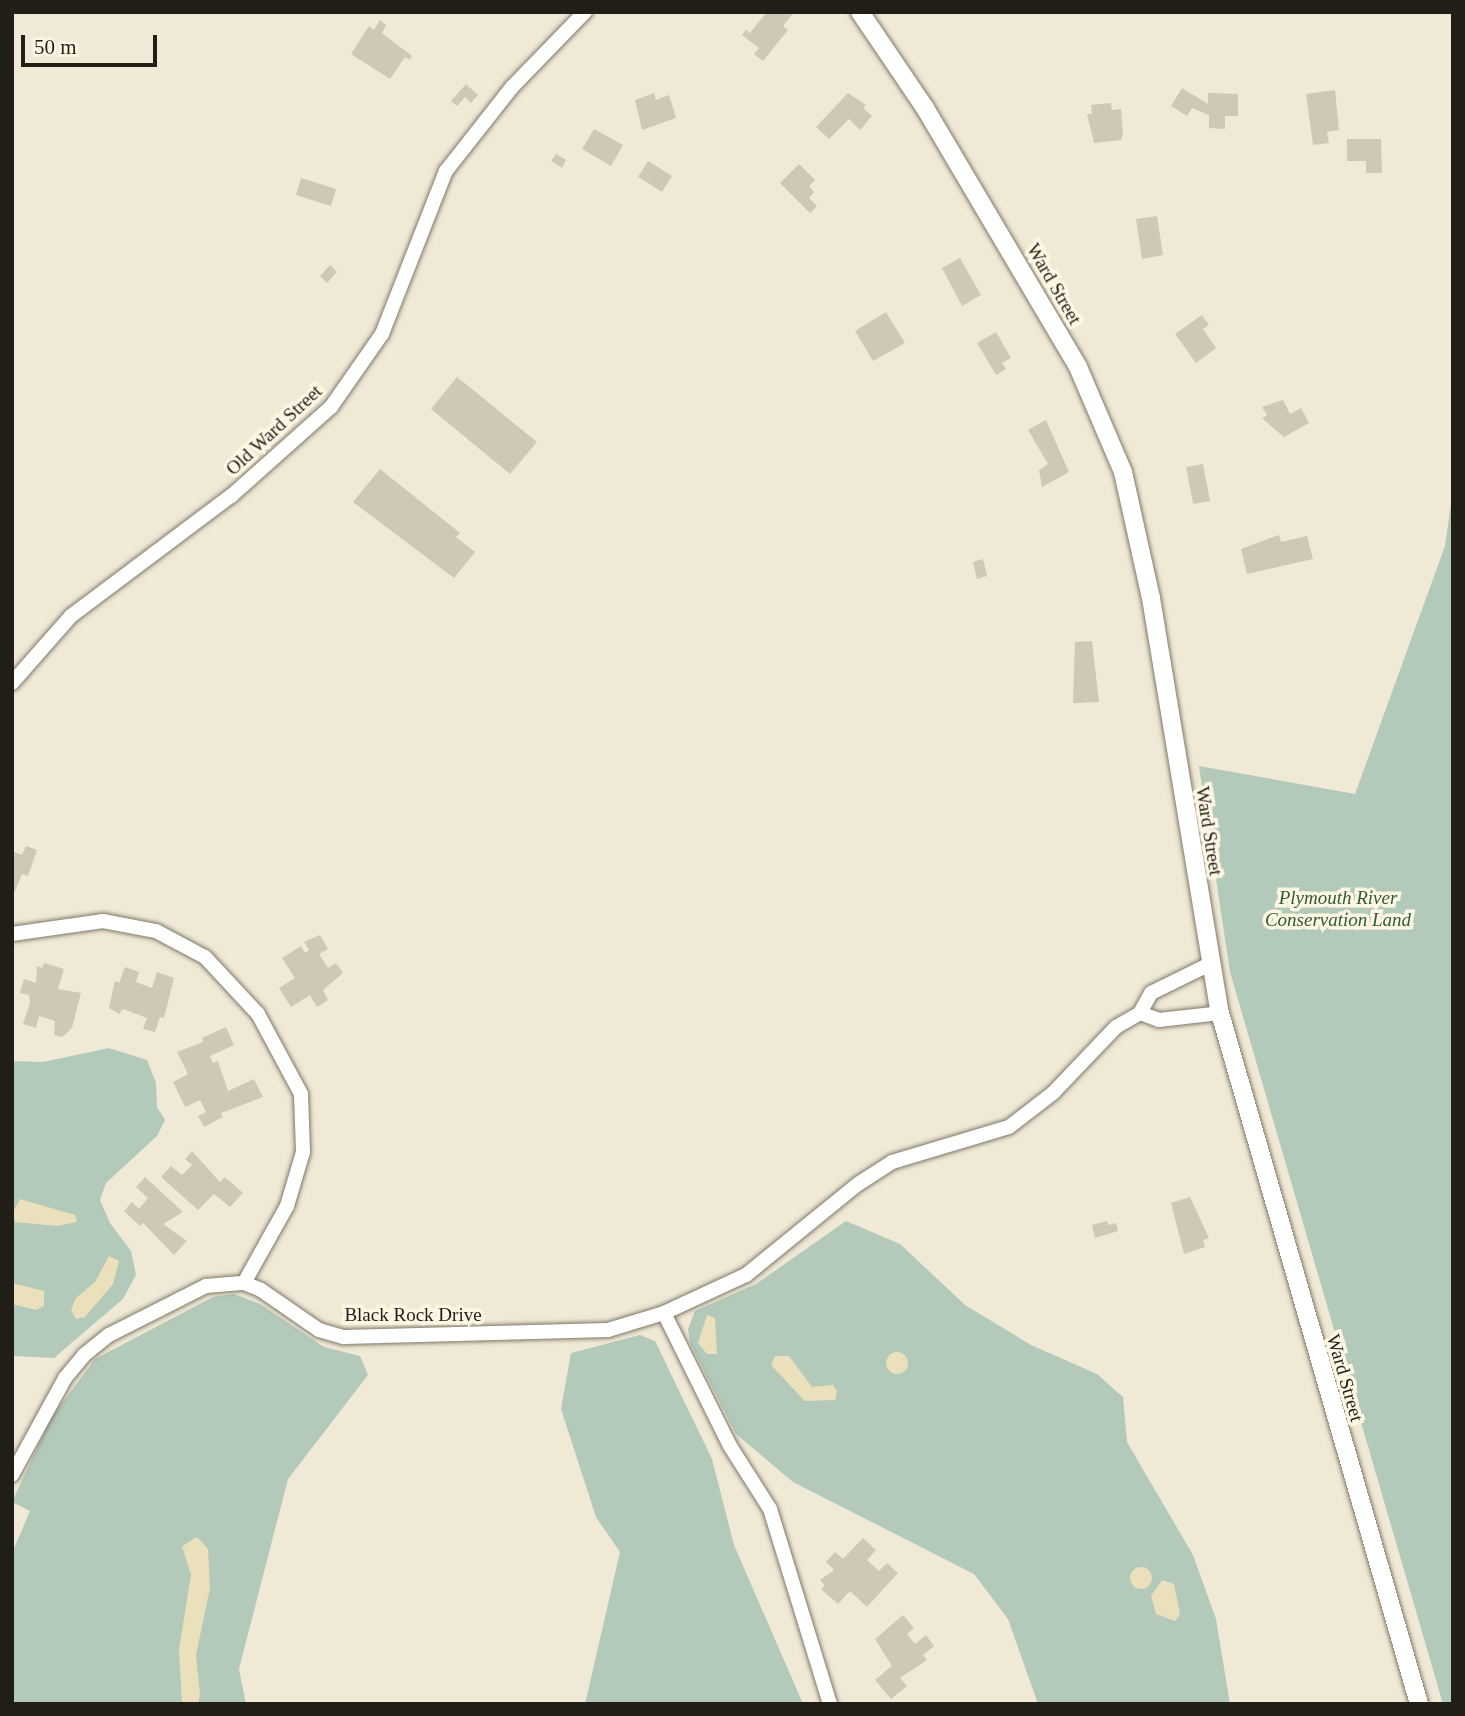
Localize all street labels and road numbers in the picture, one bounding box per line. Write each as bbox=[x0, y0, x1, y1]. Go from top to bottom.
street label: Ward Street bbox=[1022, 239, 1086, 329]
street label: Old Ward Street bbox=[221, 380, 327, 480]
street label: Ward Street bbox=[1191, 785, 1227, 877]
street label: Black Rock Drive bbox=[344, 1304, 482, 1326]
street label: Ward Street bbox=[1322, 1332, 1368, 1424]

